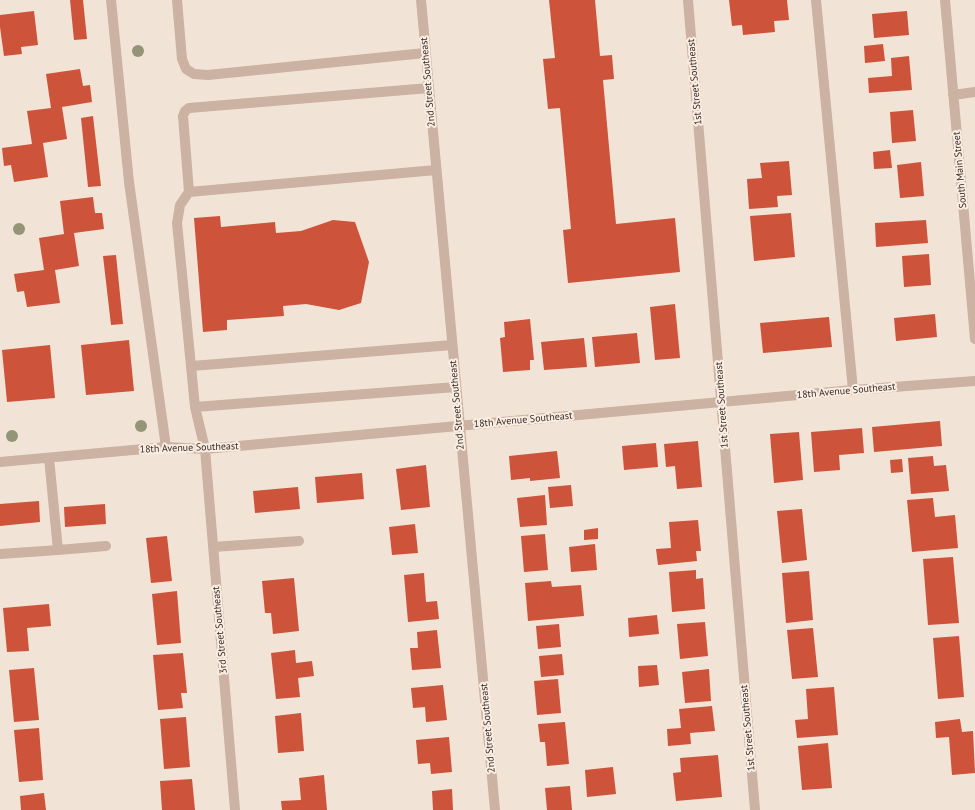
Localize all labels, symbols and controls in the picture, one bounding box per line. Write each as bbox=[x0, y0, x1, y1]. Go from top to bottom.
street label: 2nd Street Southeast bbox=[418, 37, 438, 127]
street label: 1st Street Southeast bbox=[685, 38, 705, 126]
street label: South Main Street bbox=[951, 131, 969, 209]
street label: 2nd Street Southeast bbox=[447, 360, 467, 450]
street label: 1st Street Southeast bbox=[713, 361, 731, 449]
street label: 18th Avenue Southeast bbox=[796, 381, 896, 401]
street label: 18th Avenue Southeast bbox=[473, 410, 573, 430]
street label: 18th Avenue Southeast bbox=[139, 440, 239, 456]
street label: 3rd Street Southeast bbox=[210, 586, 230, 674]
street label: 2nd Street Southeast bbox=[478, 683, 498, 773]
street label: 1st Street Southeast bbox=[738, 684, 758, 772]

